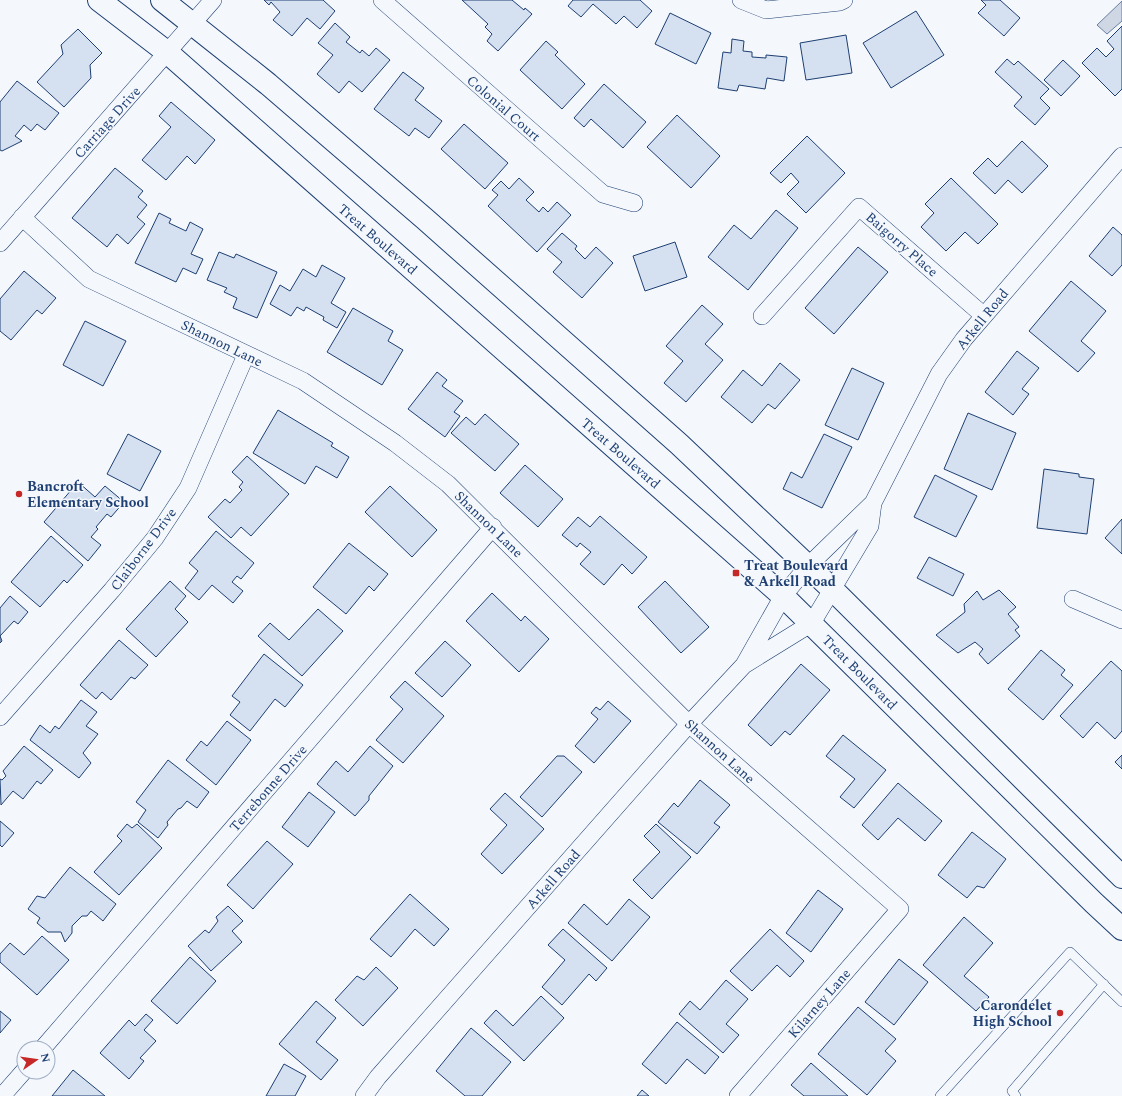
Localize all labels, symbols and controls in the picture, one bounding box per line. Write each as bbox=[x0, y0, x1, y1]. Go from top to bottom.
street label: Colonial Court bbox=[462, 70, 545, 147]
street label: Carriage Drive bbox=[69, 81, 146, 163]
street label: Treat Boulevard bbox=[333, 199, 422, 280]
street label: Baigorry Place bbox=[861, 207, 943, 282]
street label: Arkell Road bbox=[951, 284, 1014, 355]
street label: Shannon Lane bbox=[177, 315, 266, 372]
street label: Treat Boulevard bbox=[576, 413, 665, 494]
place label: Bancroft Elementary School bbox=[27, 476, 149, 513]
street label: Shannon Lane bbox=[450, 486, 528, 563]
marker: Bancroft Elementary School bbox=[14, 489, 24, 499]
street label: Claiborne Drive bbox=[105, 503, 182, 595]
place label: Treat Boulevard & Arkell Road bbox=[744, 555, 848, 592]
marker: Treat Boulevard & Arkell Road bbox=[731, 568, 741, 578]
street label: Treat Boulevard bbox=[817, 630, 902, 715]
street label: Shannon Lane bbox=[680, 714, 760, 789]
street label: Terrebonne Drive bbox=[224, 740, 312, 837]
street label: Arkell Road bbox=[521, 845, 586, 914]
street label: Kilarney Lane bbox=[783, 964, 856, 1043]
place label: Carondelet High School bbox=[972, 995, 1053, 1032]
marker: Carondelet High School bbox=[1055, 1008, 1065, 1018]
north arrow bbox=[16, 1040, 56, 1080]
text: N bbox=[36, 1052, 55, 1064]

